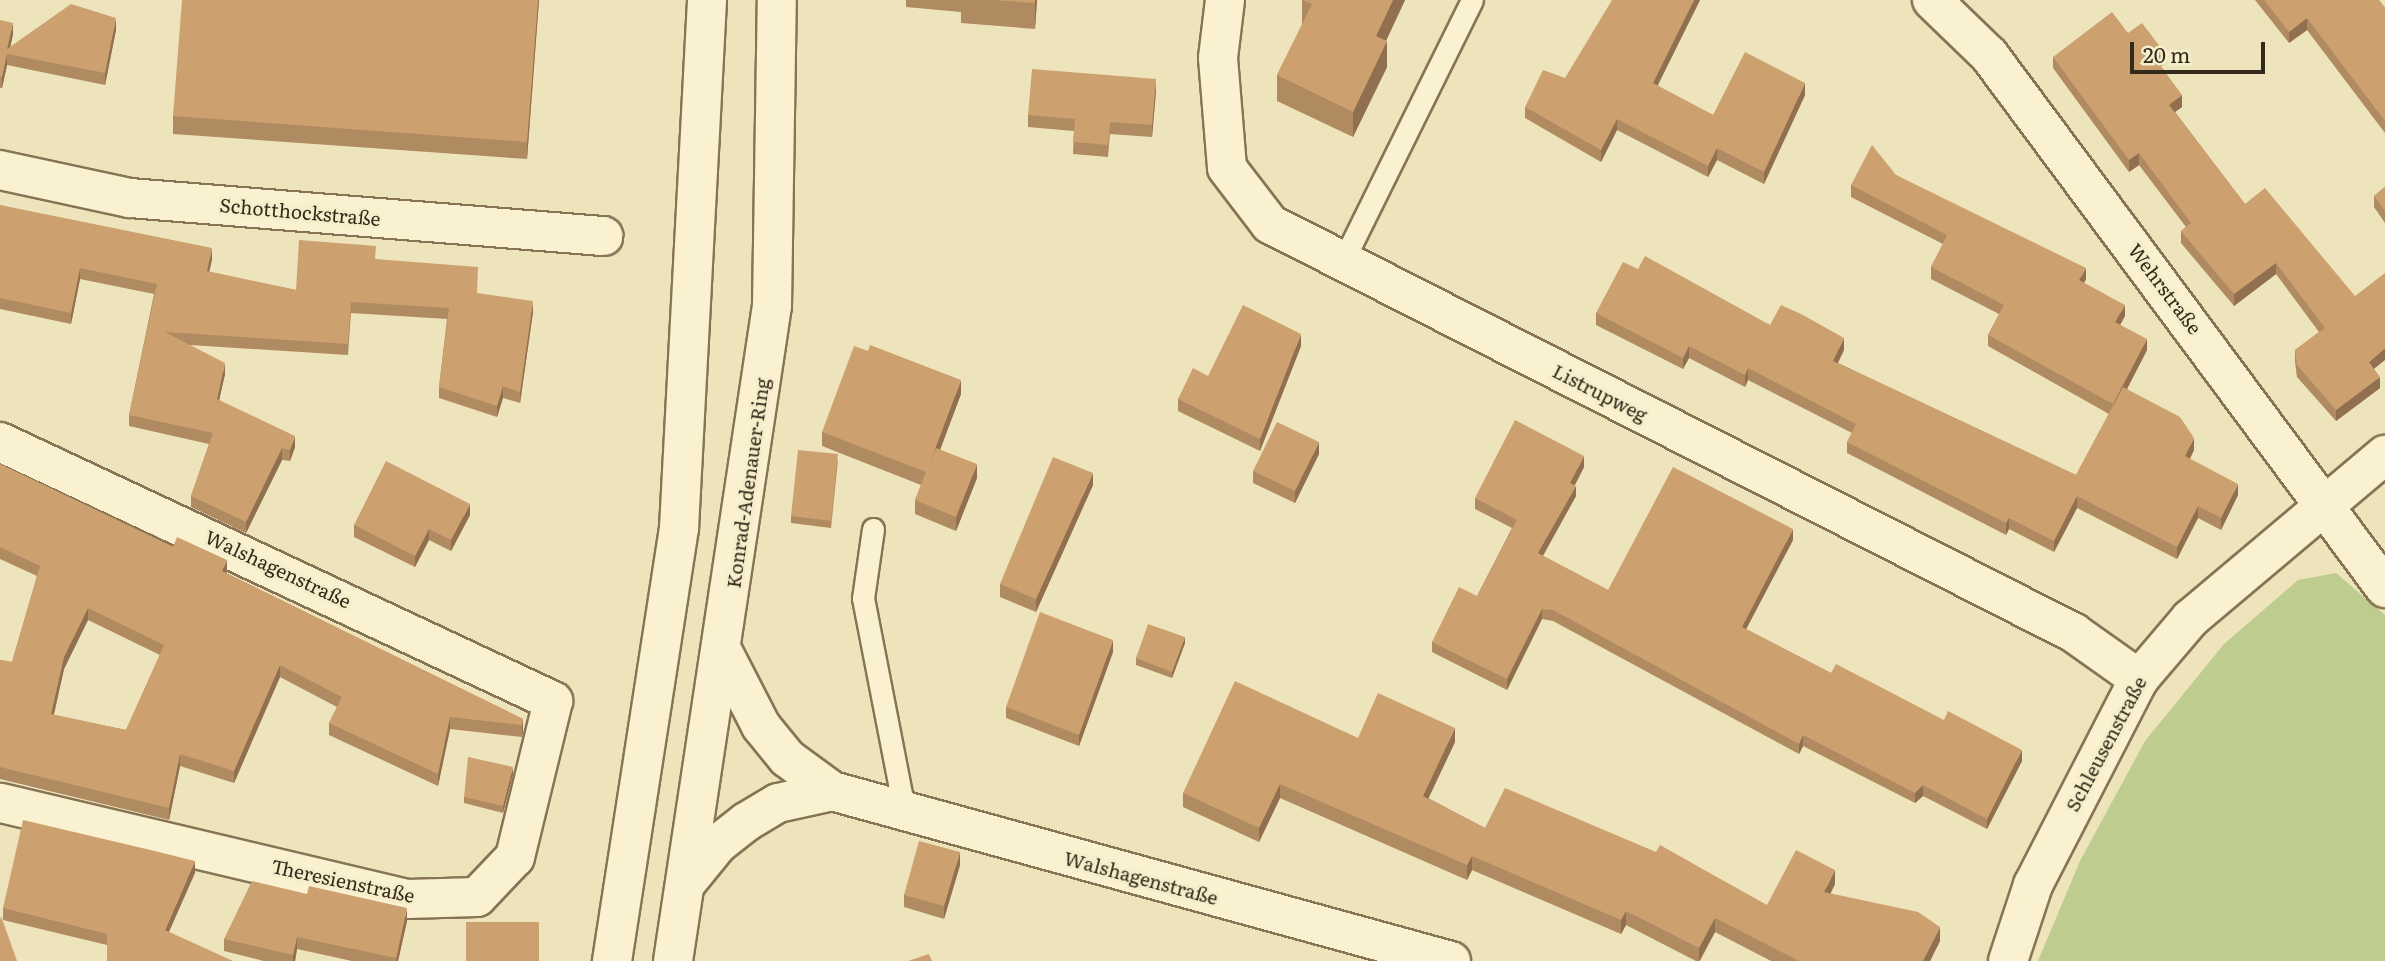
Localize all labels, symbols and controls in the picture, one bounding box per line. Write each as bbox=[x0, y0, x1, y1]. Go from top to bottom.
scale bar bbox=[2133, 28, 2268, 72]
text: 20 m bbox=[2143, 38, 2190, 69]
street label: Schotthockstraße bbox=[219, 194, 381, 230]
street label: Wehrstraße bbox=[2124, 239, 2206, 339]
street label: Listrupweg bbox=[1549, 359, 1651, 427]
street label: Konrad-Adenauer-Ring bbox=[722, 376, 774, 590]
street label: Walshagenstraße bbox=[201, 525, 355, 613]
street label: Schleusenstraße bbox=[2061, 673, 2151, 815]
street label: Walshagenstraße bbox=[1062, 846, 1220, 910]
street label: Theresienstraße bbox=[269, 855, 417, 907]

